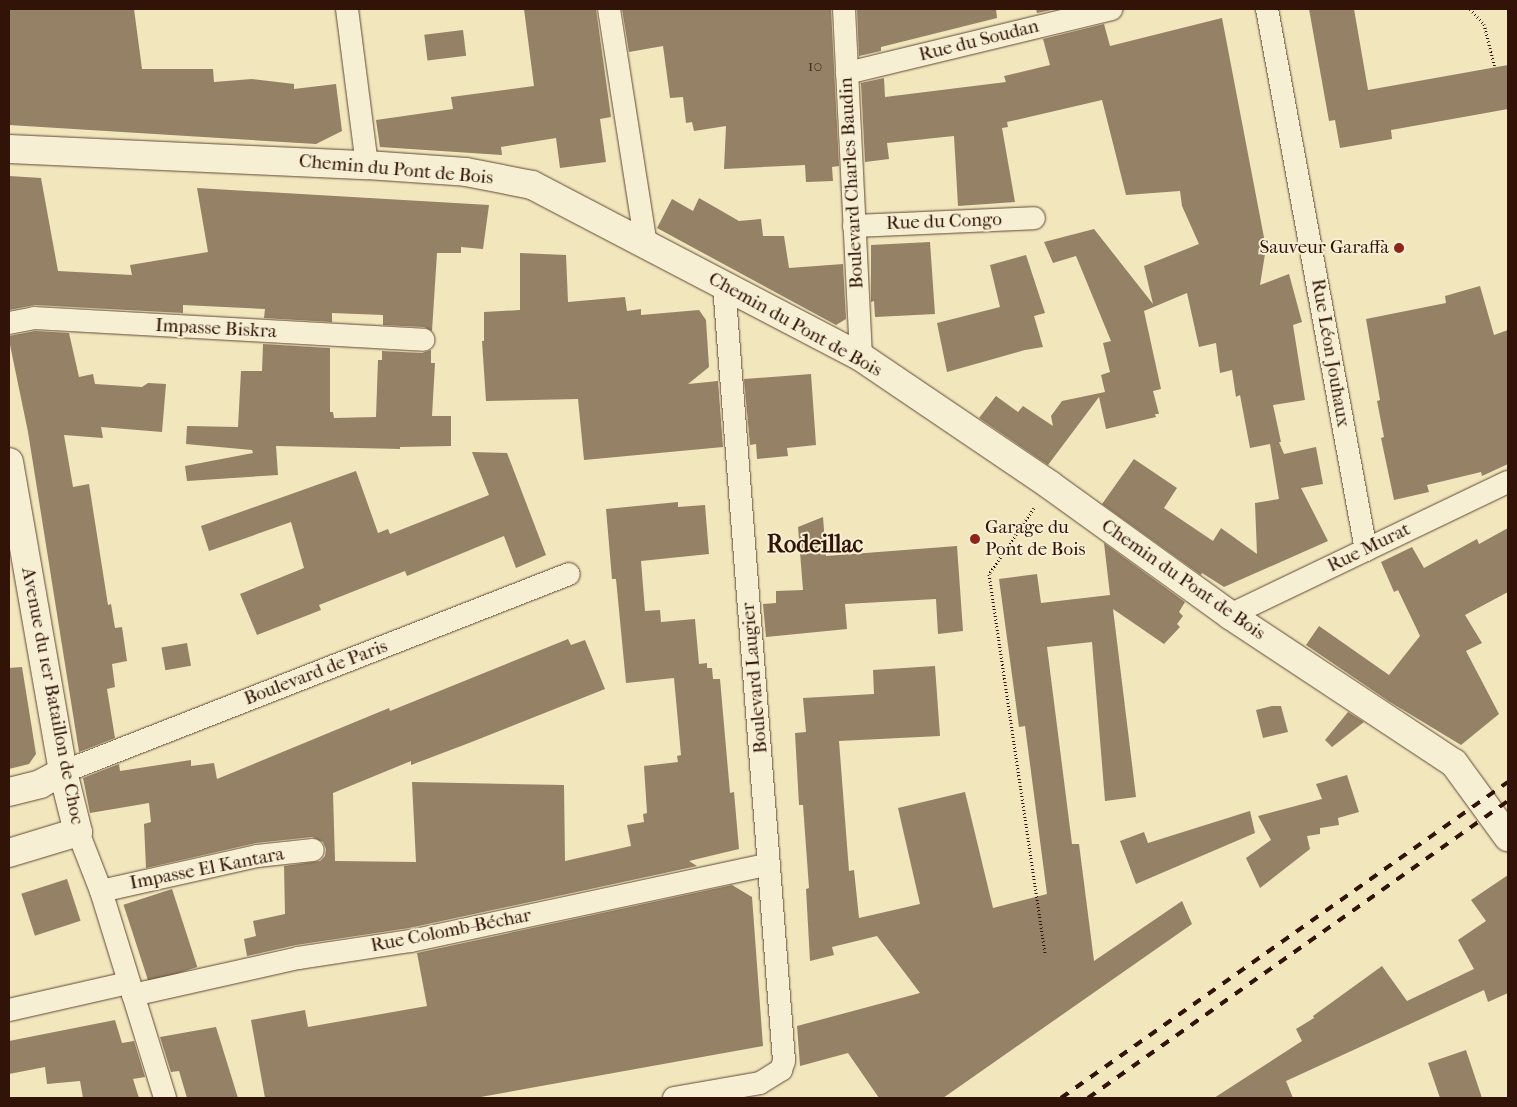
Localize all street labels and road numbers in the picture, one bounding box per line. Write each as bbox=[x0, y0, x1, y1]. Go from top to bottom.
street label: Rue du Soudan bbox=[917, 15, 1041, 67]
street label: Boulevard Charles Baudin bbox=[835, 77, 869, 289]
street label: Chemin du Pont de Bois bbox=[298, 150, 494, 190]
street label: Rue du Congo bbox=[886, 209, 1002, 235]
street label: Chemin du Pont de Bois bbox=[704, 268, 886, 382]
street label: Rue Léon Jouhaux bbox=[1306, 277, 1354, 429]
street label: Impasse Biskra bbox=[155, 314, 277, 344]
street label: Chemin du Pont de Bois bbox=[1097, 515, 1269, 645]
street label: Rue Murat bbox=[1324, 518, 1414, 578]
street label: Avenue du 1er Bataillon de Choc bbox=[16, 566, 88, 826]
street label: Boulevard Laugier bbox=[737, 602, 773, 754]
street label: Boulevard de Paris bbox=[241, 635, 391, 711]
street label: Impasse El Kantara bbox=[128, 843, 286, 895]
street label: Rue Colomb-Béchar bbox=[369, 904, 533, 958]

